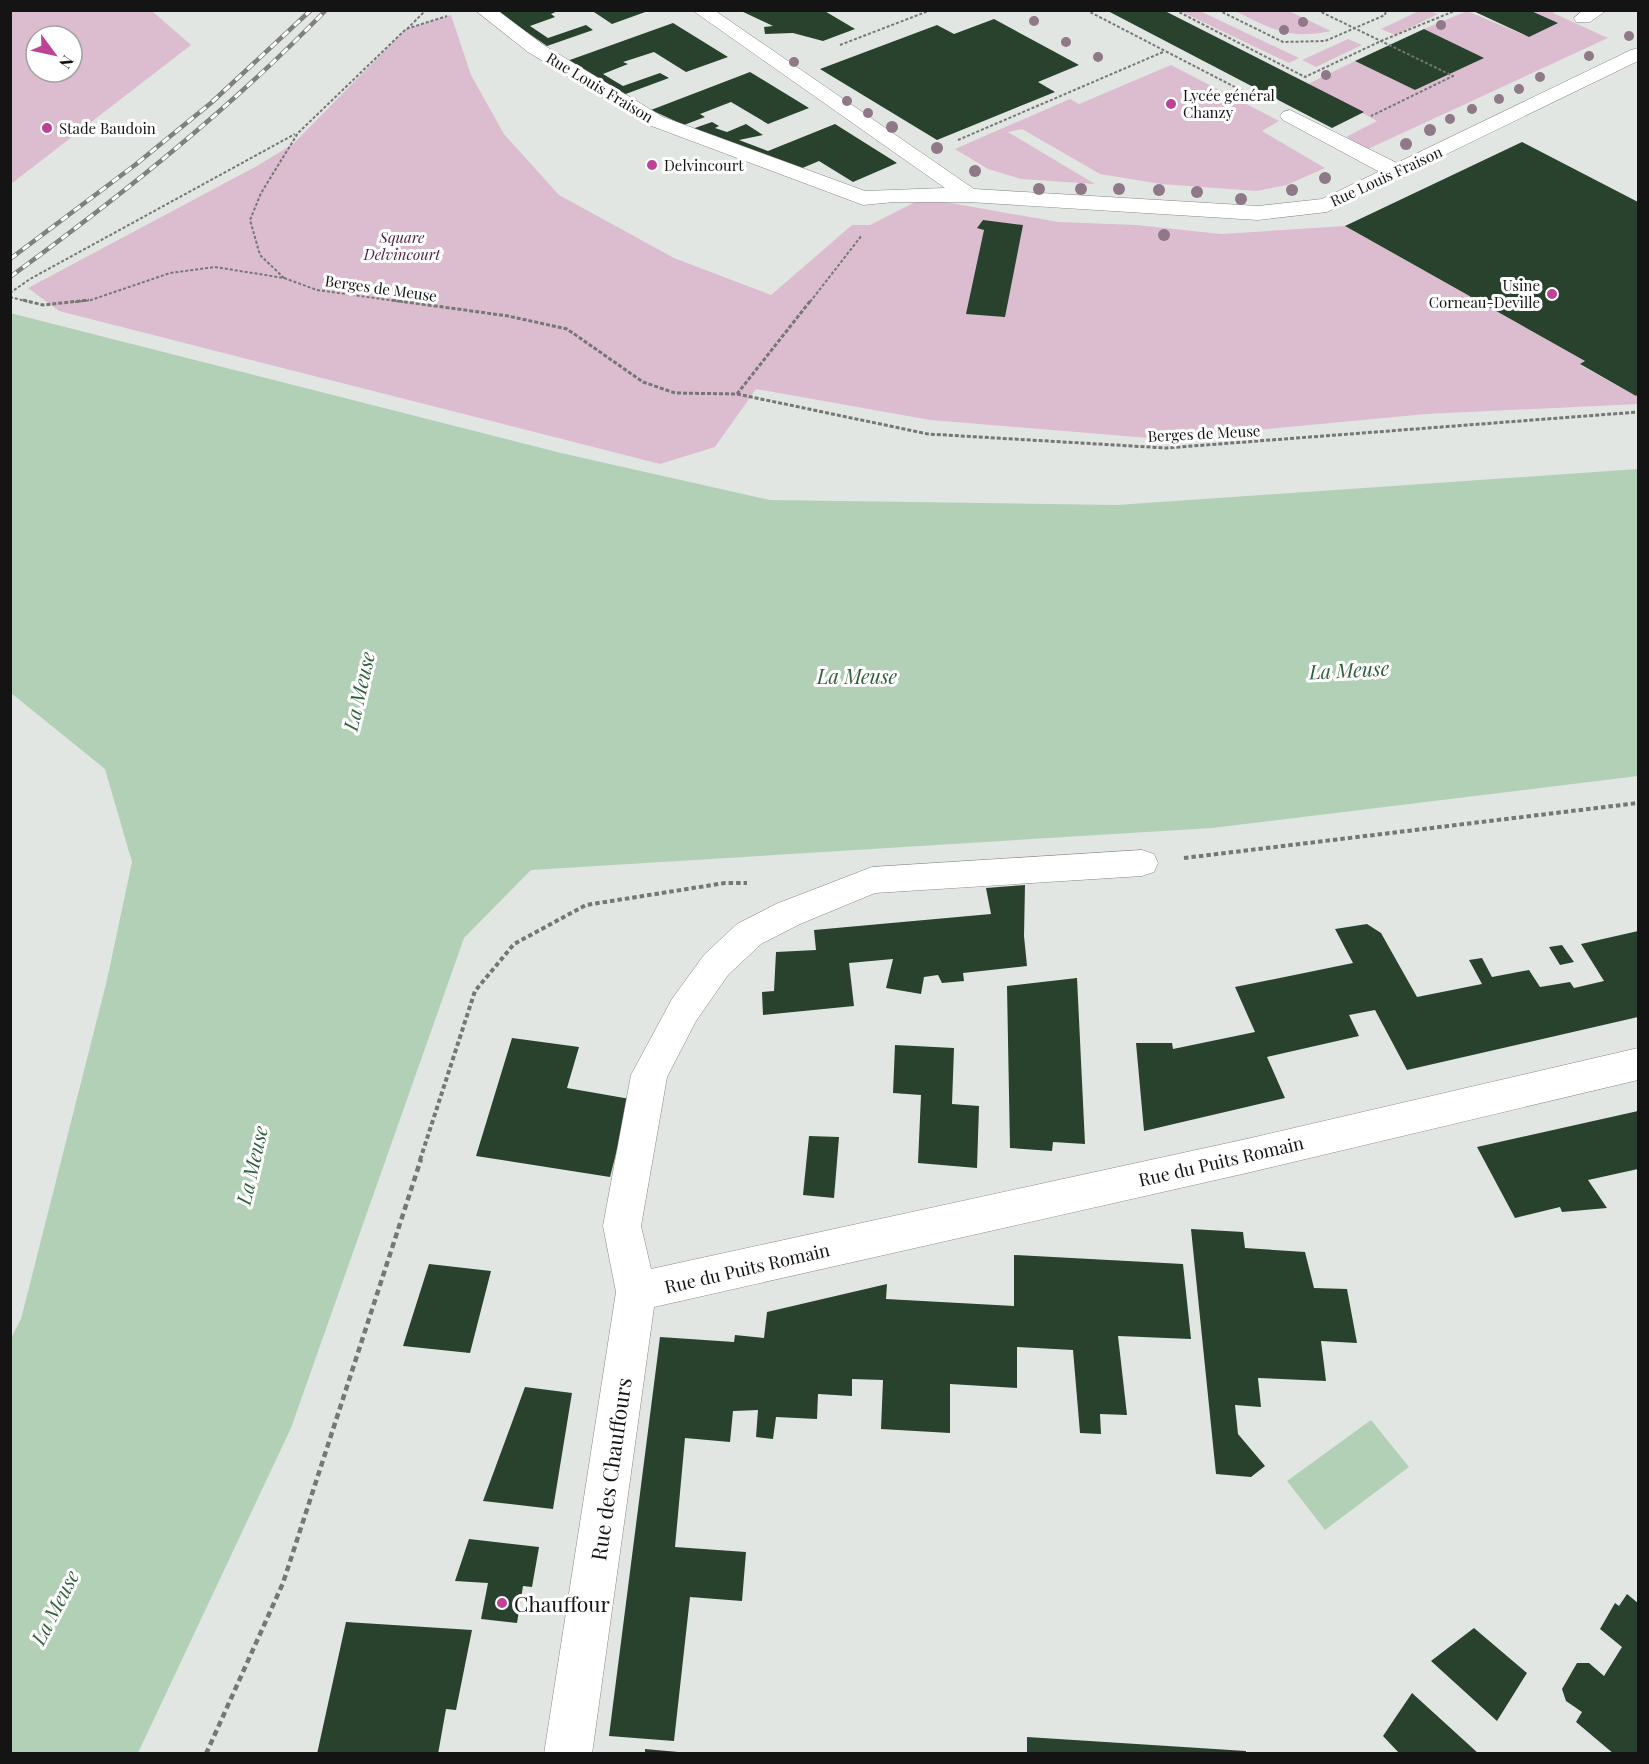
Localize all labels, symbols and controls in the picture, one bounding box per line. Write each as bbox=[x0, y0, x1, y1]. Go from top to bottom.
north arrow bbox=[24, 24, 84, 84]
street label: Rue Louis Fraison bbox=[543, 47, 657, 127]
text: N bbox=[55, 52, 79, 73]
place label: Lycée général Chanzy bbox=[1183, 85, 1275, 122]
marker: Lycée général Chanzy bbox=[1164, 97, 1178, 111]
place label: Stade Baudoin bbox=[59, 118, 156, 138]
marker: Stade Baudoin bbox=[40, 121, 54, 135]
street label: Rue Louis Fraison bbox=[1327, 141, 1445, 211]
place label: Delvincourt bbox=[664, 155, 744, 175]
marker: Delvincourt bbox=[645, 158, 659, 172]
park label: Square Delvincourt bbox=[363, 227, 441, 264]
street label: Berges de Meuse bbox=[324, 270, 438, 306]
place label: Usine Corneau-Deville bbox=[1429, 275, 1540, 312]
marker: Usine Corneau-Deville bbox=[1545, 287, 1559, 301]
street label: Berges de Meuse bbox=[1147, 420, 1261, 446]
water label: La Meuse bbox=[336, 648, 380, 734]
water label: La Meuse bbox=[1307, 653, 1390, 685]
water label: La Meuse bbox=[816, 662, 898, 689]
water label: La Meuse bbox=[229, 1122, 273, 1208]
street label: Rue du Puits Romain bbox=[1136, 1130, 1306, 1192]
street label: Rue du Puits Romain bbox=[662, 1237, 832, 1299]
street label: Rue des Chauffours bbox=[583, 1376, 637, 1562]
water label: La Meuse bbox=[23, 1565, 84, 1650]
place label: Chauffour bbox=[514, 1589, 611, 1617]
marker: Chauffour bbox=[495, 1596, 509, 1610]

